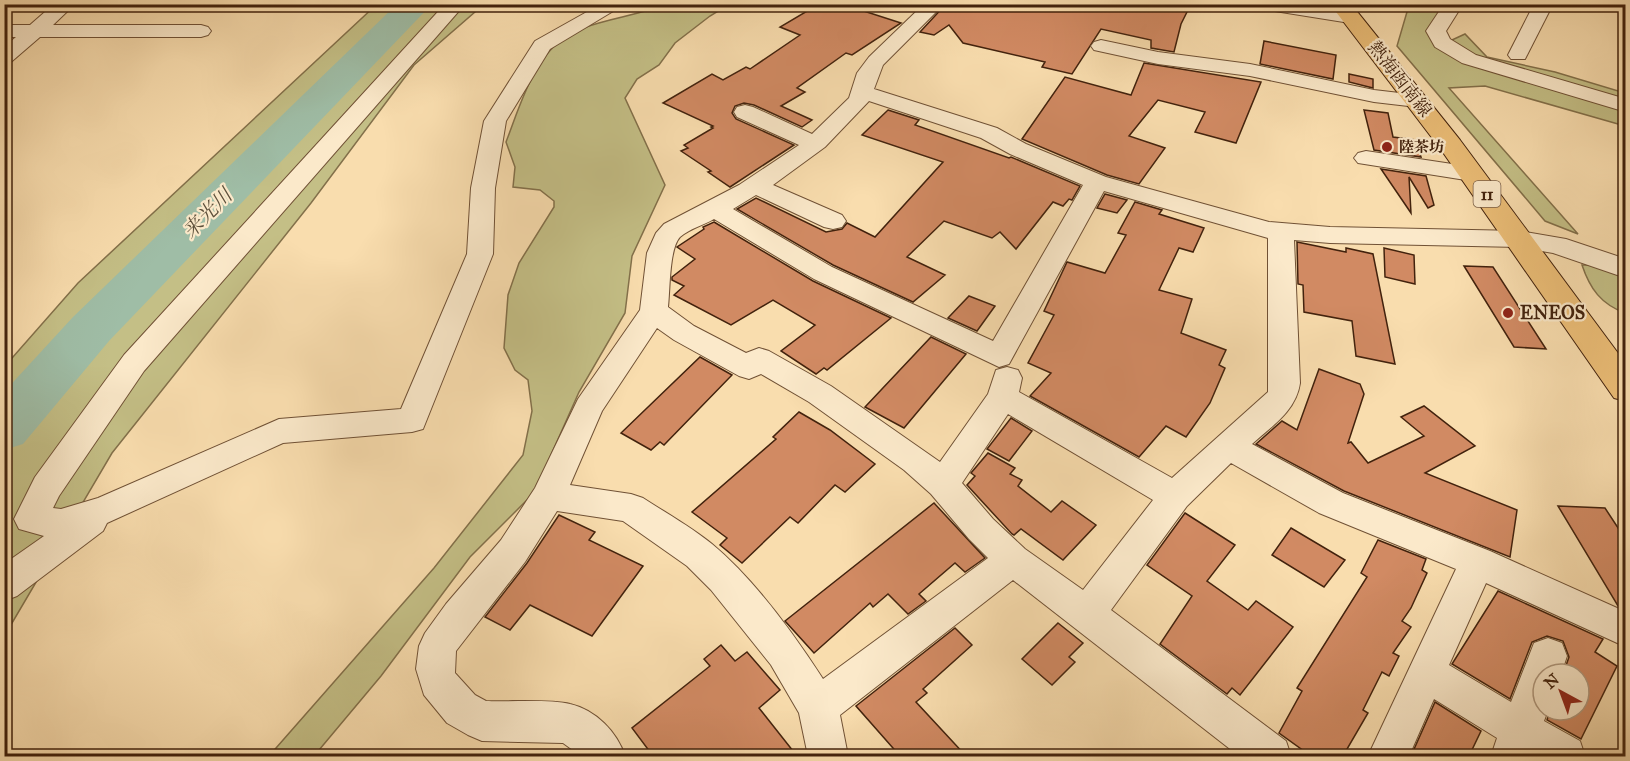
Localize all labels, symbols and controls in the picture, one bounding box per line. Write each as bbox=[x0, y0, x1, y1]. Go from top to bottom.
street label: 熱海函南線 bbox=[1364, 37, 1436, 121]
place label: 陸茶坊 bbox=[1399, 138, 1444, 156]
marker: 陸茶坊 bbox=[1380, 140, 1394, 154]
road number: 11 bbox=[1474, 181, 1500, 207]
water label: 来光川 bbox=[177, 182, 238, 243]
place label: ENEOS bbox=[1520, 302, 1585, 324]
marker: ENEOS bbox=[1501, 306, 1515, 320]
north arrow bbox=[1531, 662, 1591, 722]
text: N bbox=[1540, 669, 1563, 693]

